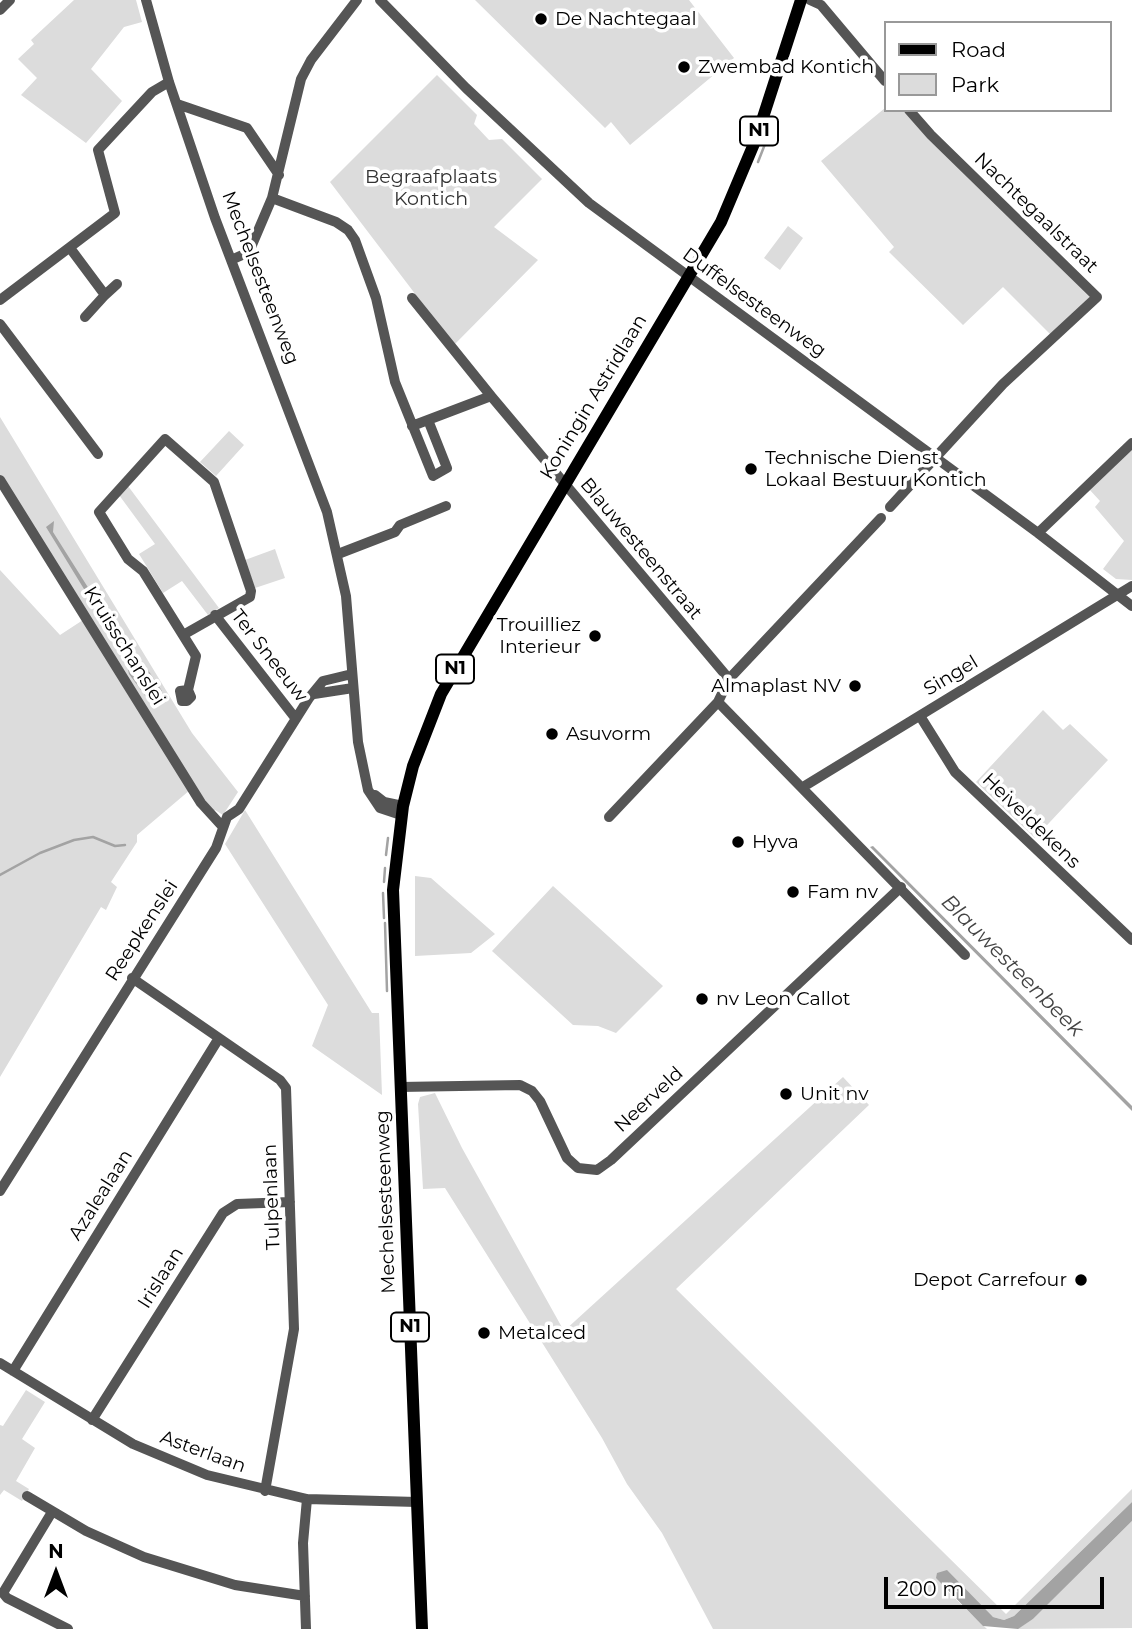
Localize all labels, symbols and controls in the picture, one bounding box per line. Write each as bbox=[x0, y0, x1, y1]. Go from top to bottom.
place label: De Nachtegaal bbox=[555, 8, 697, 30]
marker: De Nachtegaal bbox=[533, 11, 549, 27]
legend bbox=[884, 21, 1111, 112]
text: Road bbox=[951, 37, 1006, 62]
place label: Zwembad Kontich bbox=[698, 56, 874, 78]
marker: Zwembad Kontich bbox=[676, 59, 692, 75]
text: Park bbox=[951, 72, 999, 97]
road number: N1 bbox=[740, 116, 778, 146]
street label: Nachtegaalstraat bbox=[969, 148, 1103, 278]
park label: Begraafplaats Kontich bbox=[365, 166, 497, 210]
street label: Mechelsesteenweg bbox=[216, 188, 304, 368]
street label: Duffelsesteenweg bbox=[678, 243, 830, 363]
street label: Koningin Astridlaan bbox=[536, 311, 652, 483]
place label: Technische Dienst Lokaal Bestuur Kontich bbox=[765, 447, 987, 491]
marker: Technische Dienst Lokaal Bestuur Kontich bbox=[743, 461, 759, 477]
street label: Blauwesteenstraat bbox=[575, 474, 707, 624]
street label: Kruisschanslei bbox=[78, 582, 170, 710]
street label: Ter Sneeuw bbox=[226, 605, 312, 707]
place label: Trouilliez Interieur bbox=[497, 614, 581, 658]
marker: Trouilliez Interieur bbox=[587, 628, 603, 644]
street label: Singel bbox=[920, 651, 982, 701]
road number: N1 bbox=[436, 654, 474, 684]
place label: Almaplast NV bbox=[711, 675, 841, 697]
marker: Almaplast NV bbox=[847, 678, 863, 694]
place label: Asuvorm bbox=[566, 723, 651, 745]
marker: Asuvorm bbox=[544, 726, 560, 742]
street label: Heiveldekens bbox=[977, 768, 1085, 874]
place label: Hyva bbox=[752, 831, 799, 853]
marker: Hyva bbox=[730, 834, 746, 850]
street label: Reepkenslei bbox=[101, 876, 183, 986]
place label: Fam nv bbox=[807, 881, 878, 903]
marker: Fam nv bbox=[785, 884, 801, 900]
water label: Blauwesteenbeek bbox=[936, 890, 1088, 1042]
place label: nv Leon Callot bbox=[716, 988, 851, 1010]
marker: nv Leon Callot bbox=[694, 991, 710, 1007]
street label: Neerveld bbox=[610, 1062, 688, 1138]
place label: Unit nv bbox=[800, 1083, 868, 1105]
marker: Unit nv bbox=[778, 1086, 794, 1102]
street label: Mechelsesteenweg bbox=[371, 1110, 401, 1294]
street label: Tulpenlaan bbox=[259, 1144, 285, 1250]
street label: Azalealaan bbox=[64, 1146, 138, 1244]
street label: Irislaan bbox=[133, 1243, 189, 1313]
place label: Depot Carrefour bbox=[913, 1269, 1067, 1291]
marker: Depot Carrefour bbox=[1073, 1272, 1089, 1288]
road number: N1 bbox=[391, 1312, 429, 1342]
place label: Metalced bbox=[498, 1322, 586, 1344]
marker: Metalced bbox=[476, 1325, 492, 1341]
street label: Asterlaan bbox=[157, 1426, 249, 1478]
north arrow bbox=[21, 1538, 91, 1608]
text: N bbox=[48, 1540, 64, 1563]
scale bar bbox=[887, 1562, 1108, 1606]
text: 200 m bbox=[897, 1576, 964, 1601]

